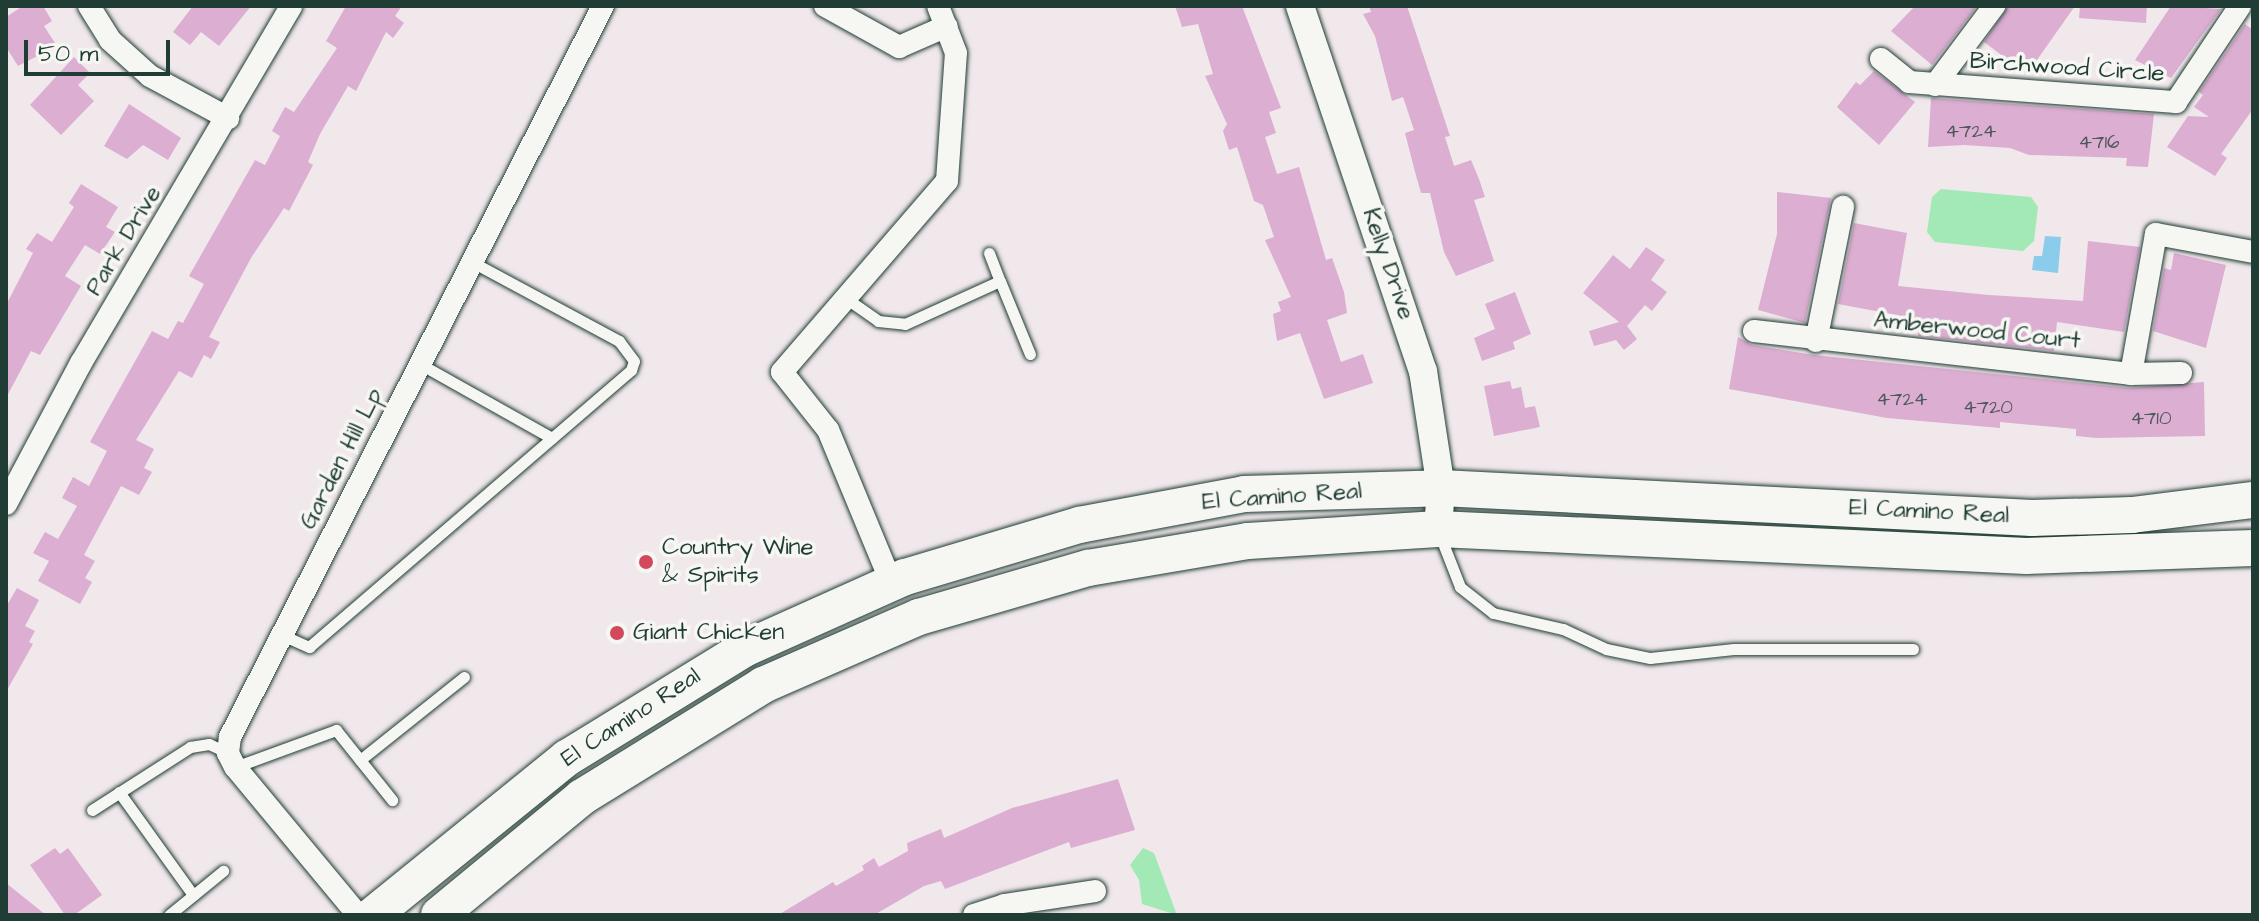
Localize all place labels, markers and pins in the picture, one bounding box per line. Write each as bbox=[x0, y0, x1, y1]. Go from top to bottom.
place label: Country Wine & Spirits bbox=[662, 534, 814, 590]
marker: Country Wine & Spirits bbox=[637, 553, 655, 571]
place label: Giant Chicken bbox=[633, 619, 784, 647]
marker: Giant Chicken bbox=[608, 624, 626, 642]

